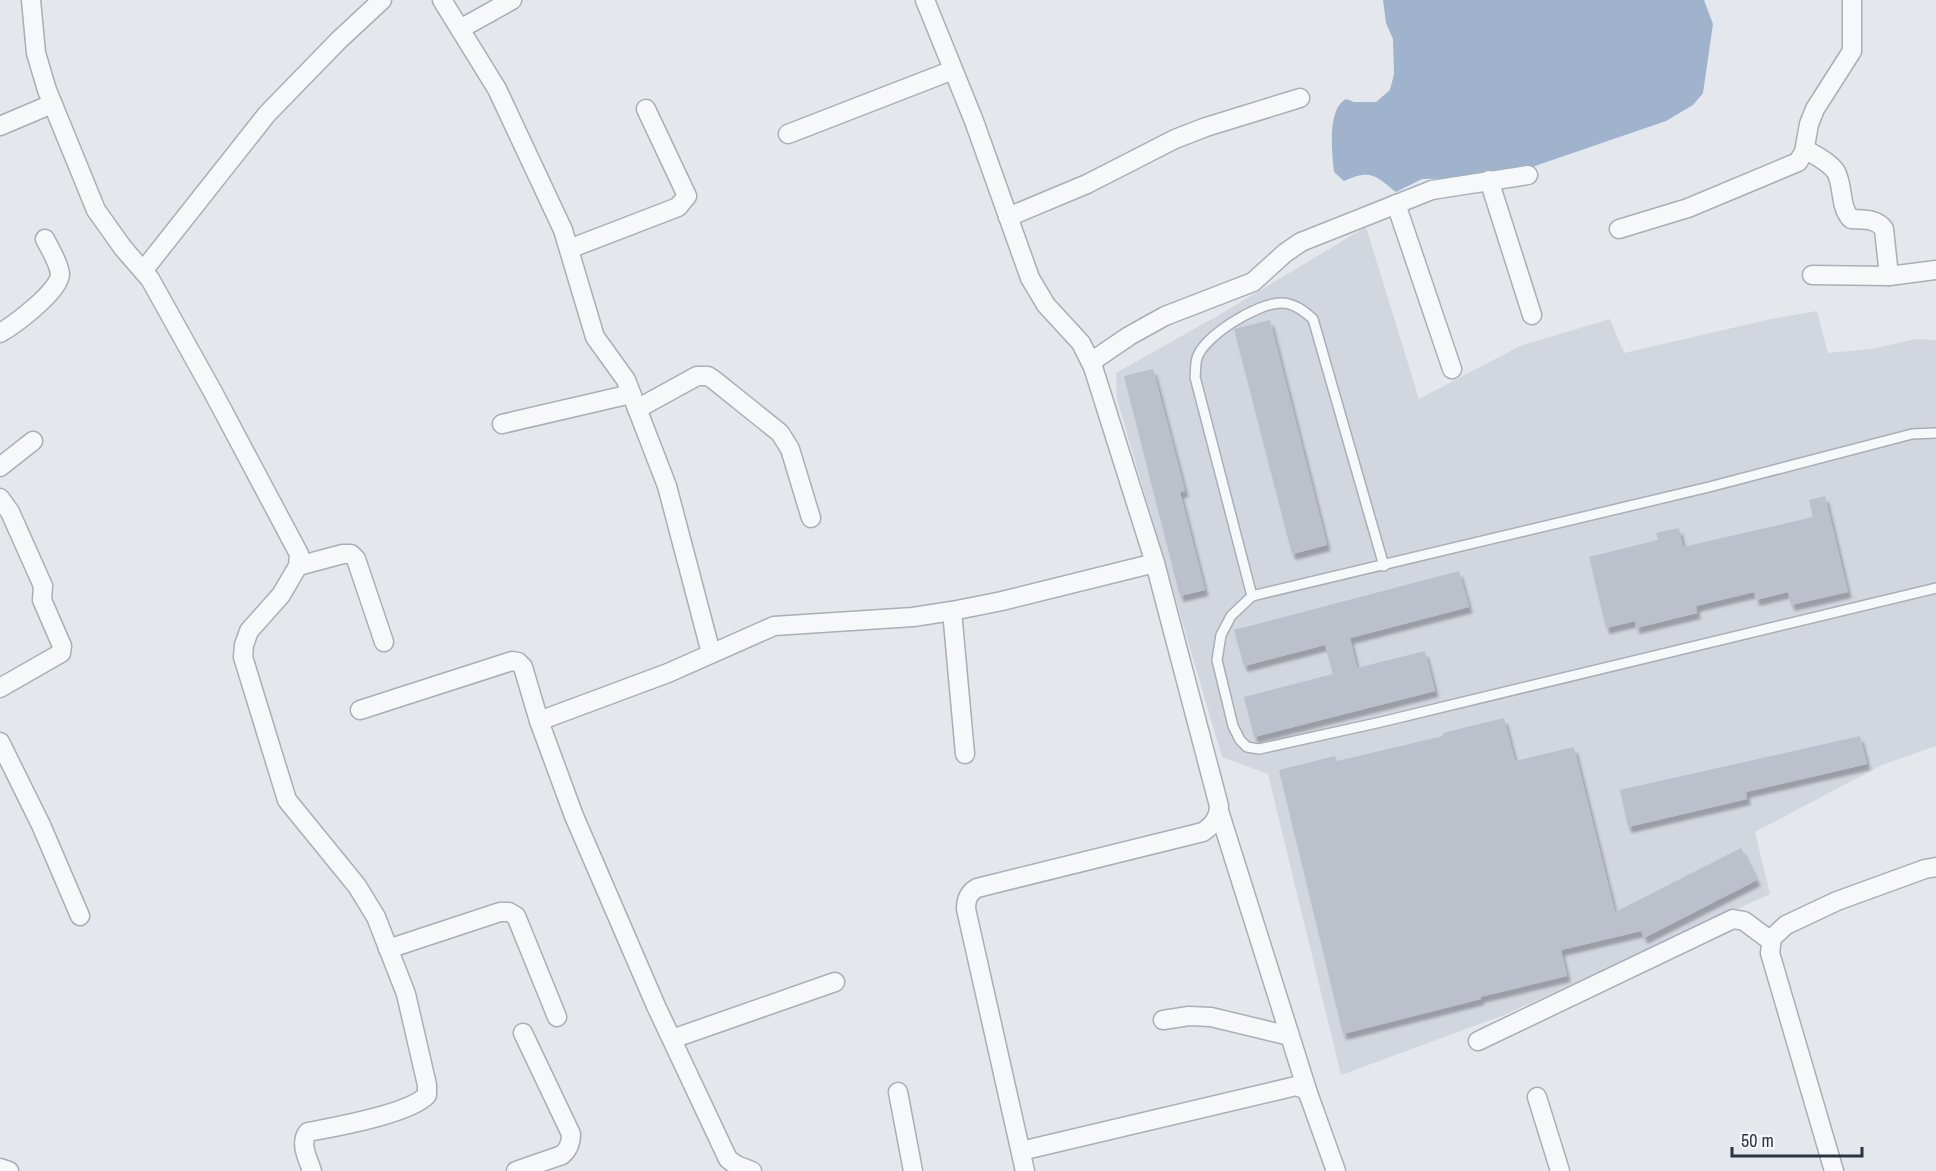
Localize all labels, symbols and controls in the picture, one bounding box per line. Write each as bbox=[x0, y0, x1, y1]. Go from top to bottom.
scale bar bbox=[1732, 1120, 1862, 1158]
text: 50 m bbox=[1741, 1128, 1774, 1153]

